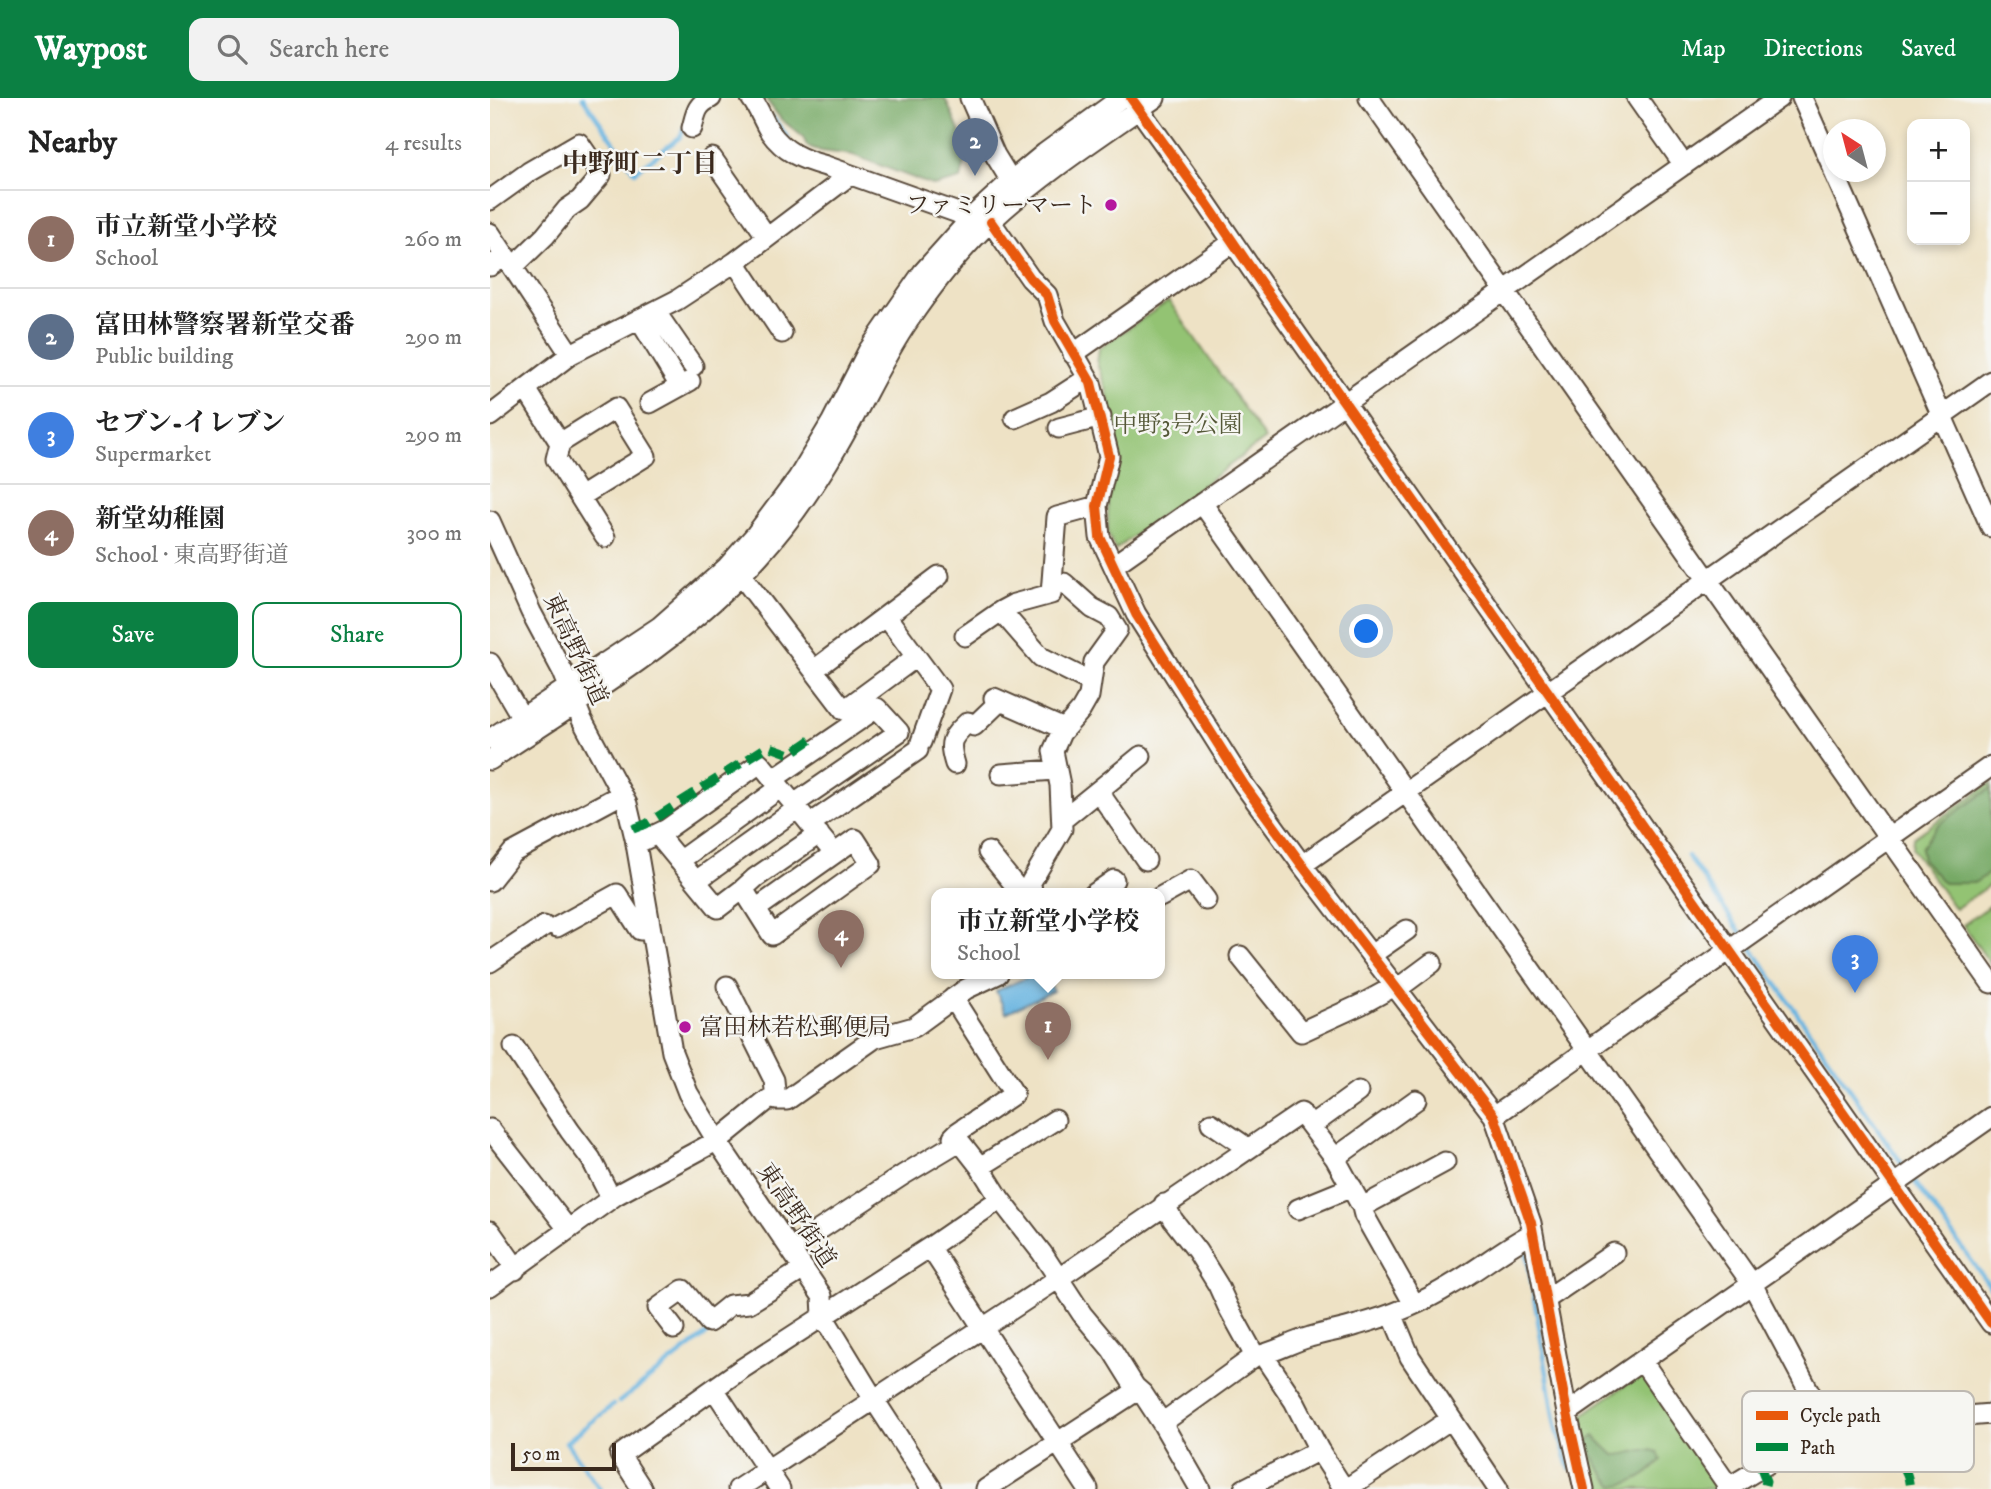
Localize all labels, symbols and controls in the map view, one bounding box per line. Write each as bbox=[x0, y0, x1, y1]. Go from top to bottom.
search box bbox=[189, 18, 679, 81]
text: Waypost bbox=[35, 29, 147, 70]
icon: search bbox=[213, 30, 251, 68]
text: Search here bbox=[269, 33, 389, 66]
text: Map bbox=[1681, 34, 1726, 64]
text: Directions bbox=[1764, 34, 1863, 64]
text: Saved bbox=[1901, 34, 1956, 64]
pin: 2 bbox=[952, 118, 998, 176]
north arrow bbox=[1823, 119, 1886, 182]
map controls bbox=[1907, 119, 1970, 245]
button: + bbox=[1907, 119, 1970, 182]
text: Nearby bbox=[28, 125, 117, 162]
text: 4 results bbox=[385, 129, 462, 158]
district label: 中野町二丁目 bbox=[562, 148, 718, 181]
button: − bbox=[1907, 182, 1970, 245]
place label: ファミリーマート bbox=[905, 191, 1097, 221]
marker: ファミリーマート bbox=[1103, 197, 1119, 213]
text: 市立新堂小学校 bbox=[95, 211, 277, 244]
text: 1 bbox=[47, 225, 55, 254]
text: 260 m bbox=[404, 225, 462, 254]
text: School bbox=[95, 244, 158, 273]
text: 富田林警察署新堂交番 bbox=[95, 309, 355, 342]
text: 2 bbox=[45, 323, 57, 352]
text: 290 m bbox=[405, 323, 462, 352]
text: Public building bbox=[95, 342, 233, 371]
text: セブン-イレブン bbox=[95, 407, 285, 440]
park label: 中野3号公園 bbox=[1114, 410, 1242, 440]
text: 3 bbox=[47, 421, 55, 450]
text: 290 m bbox=[405, 421, 462, 450]
text: Supermarket bbox=[95, 440, 211, 469]
text: 新堂幼稚園 bbox=[95, 503, 225, 536]
text: 4 bbox=[44, 519, 58, 548]
text: 300 m bbox=[406, 519, 462, 548]
text: School · 東高野街道 bbox=[95, 541, 289, 570]
street label: 東高野街道 bbox=[536, 589, 614, 710]
button: Save bbox=[28, 602, 238, 668]
button: Share bbox=[252, 602, 462, 668]
your location bbox=[1349, 614, 1383, 648]
popup bbox=[931, 888, 1165, 979]
text: 市立新堂小学校 bbox=[957, 906, 1139, 939]
pin: 4 bbox=[818, 910, 864, 968]
pin: 3 bbox=[1832, 935, 1878, 993]
text: School bbox=[957, 939, 1020, 968]
pin: 1 bbox=[1025, 1002, 1071, 1060]
place label: 富田林若松郵便局 bbox=[699, 1013, 891, 1043]
marker: 富田林若松郵便局 bbox=[677, 1019, 693, 1035]
street label: 東高野街道 bbox=[750, 1157, 842, 1274]
legend bbox=[1742, 1391, 1974, 1472]
text: Cycle path bbox=[1800, 1405, 1881, 1428]
text: Path bbox=[1800, 1437, 1835, 1460]
scale bar bbox=[511, 1440, 616, 1472]
text: 50 m bbox=[522, 1443, 560, 1466]

